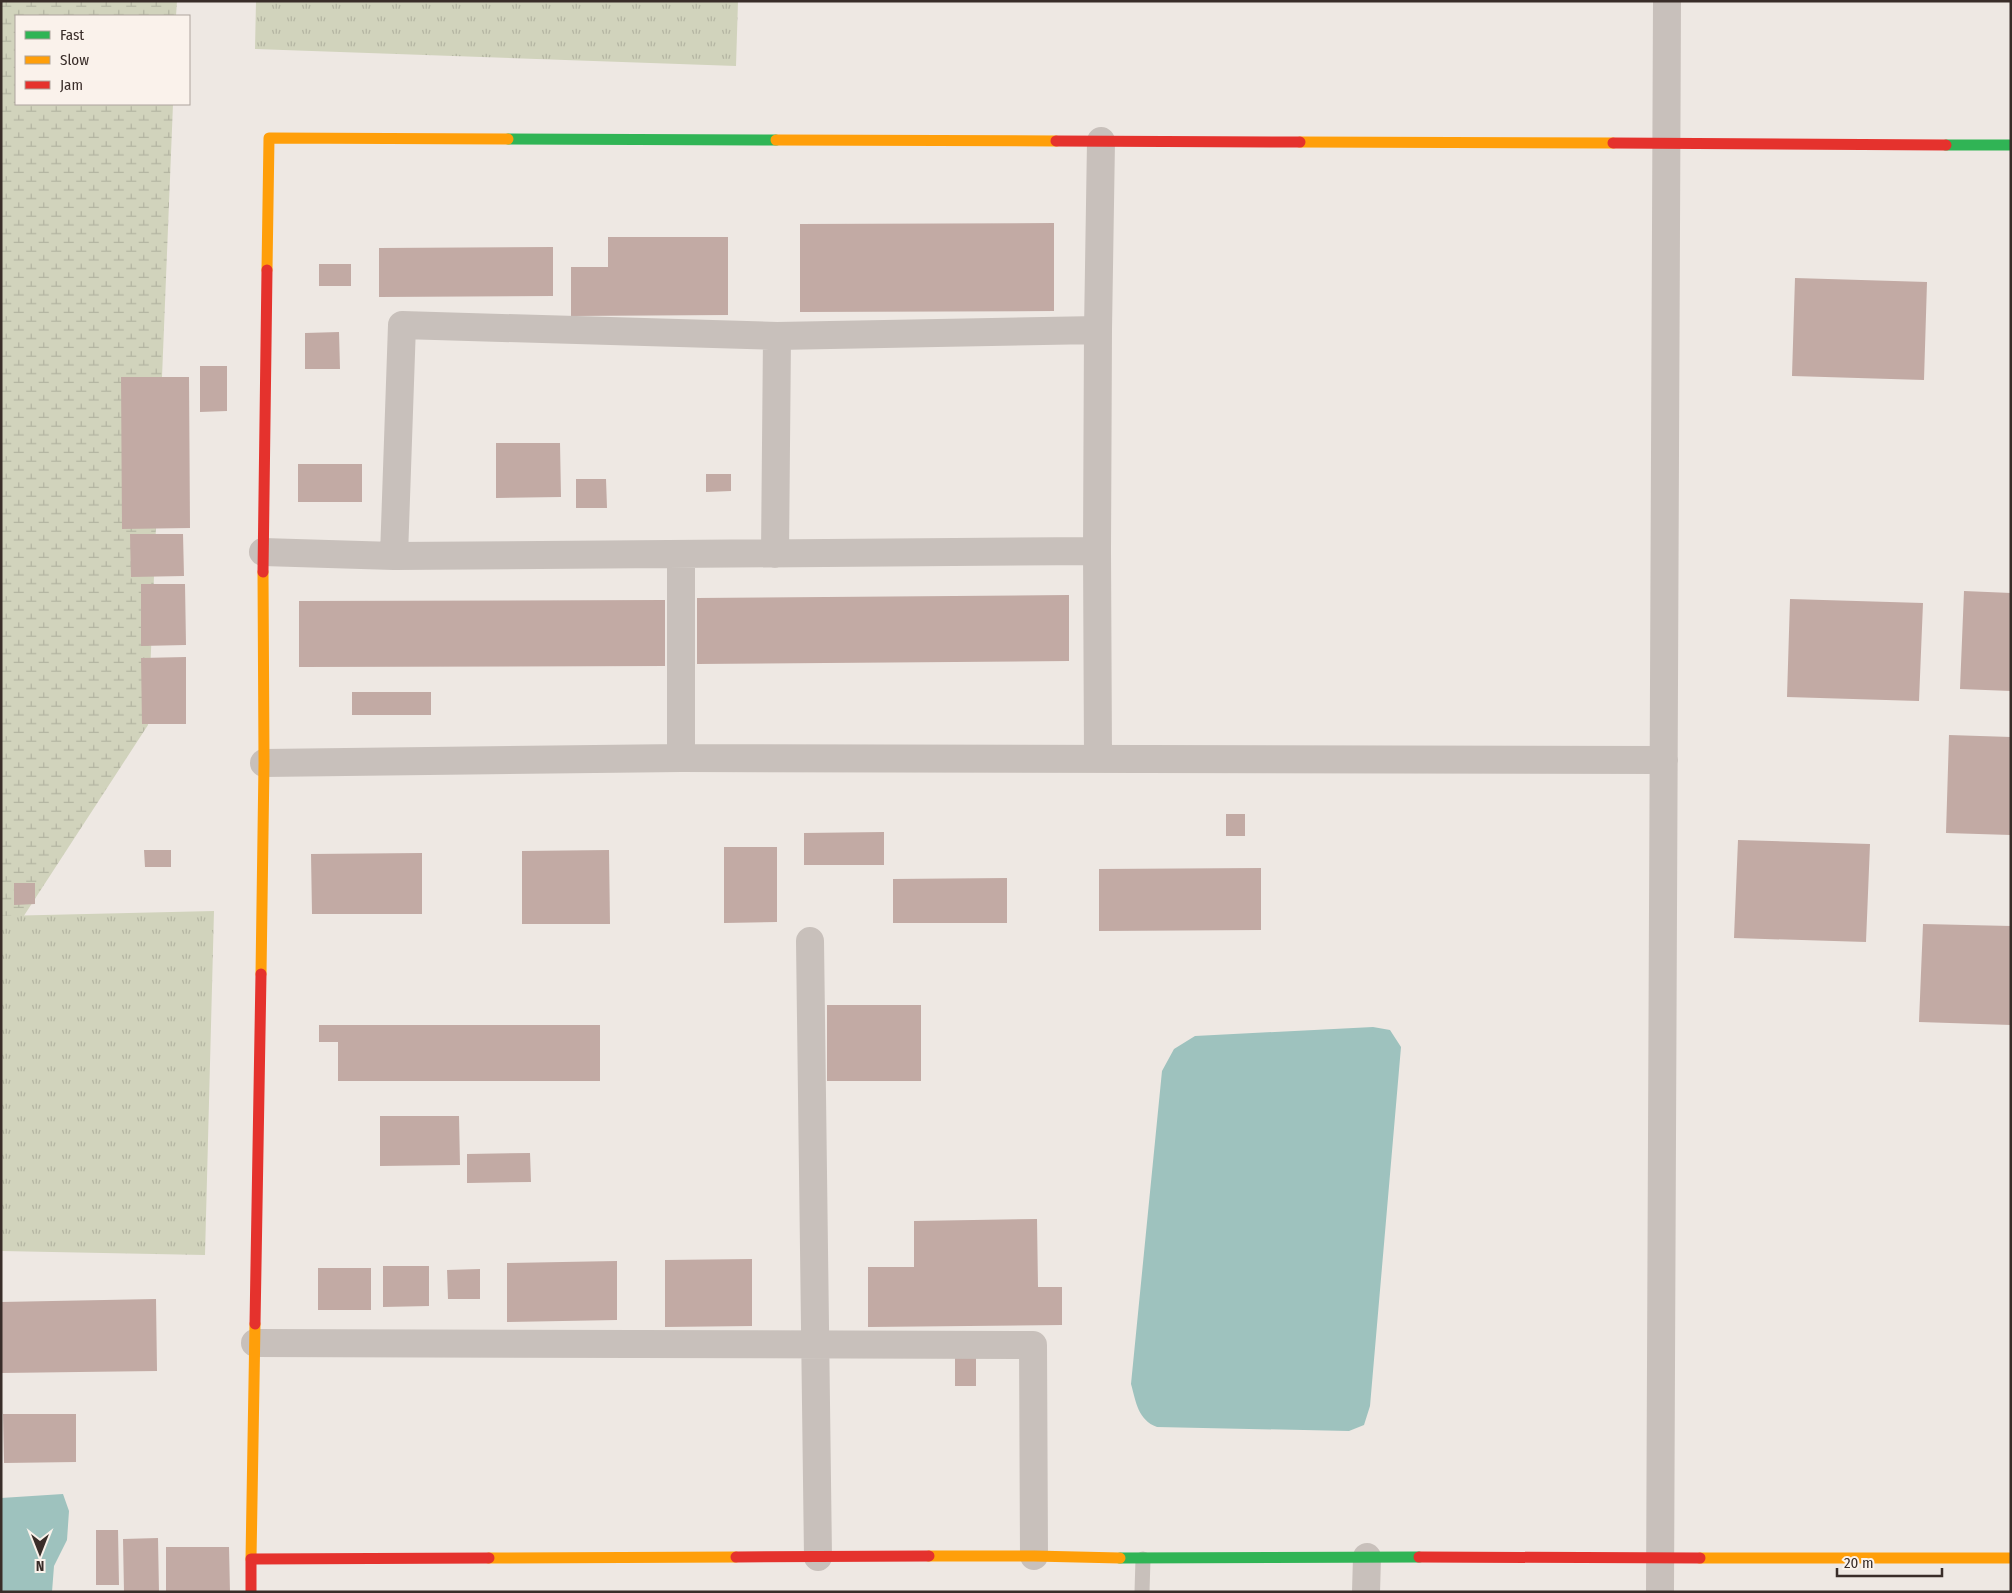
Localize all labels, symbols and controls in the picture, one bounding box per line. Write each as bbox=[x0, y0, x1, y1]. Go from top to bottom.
legend bbox=[15, 15, 190, 105]
text: Fast bbox=[60, 26, 84, 44]
text: Slow bbox=[60, 51, 89, 69]
text: Jam bbox=[60, 76, 83, 94]
north arrow bbox=[15, 1528, 65, 1578]
scale bar bbox=[1837, 1546, 1942, 1578]
text: 20 m bbox=[1844, 1554, 1874, 1572]
text: N bbox=[36, 1557, 44, 1574]

